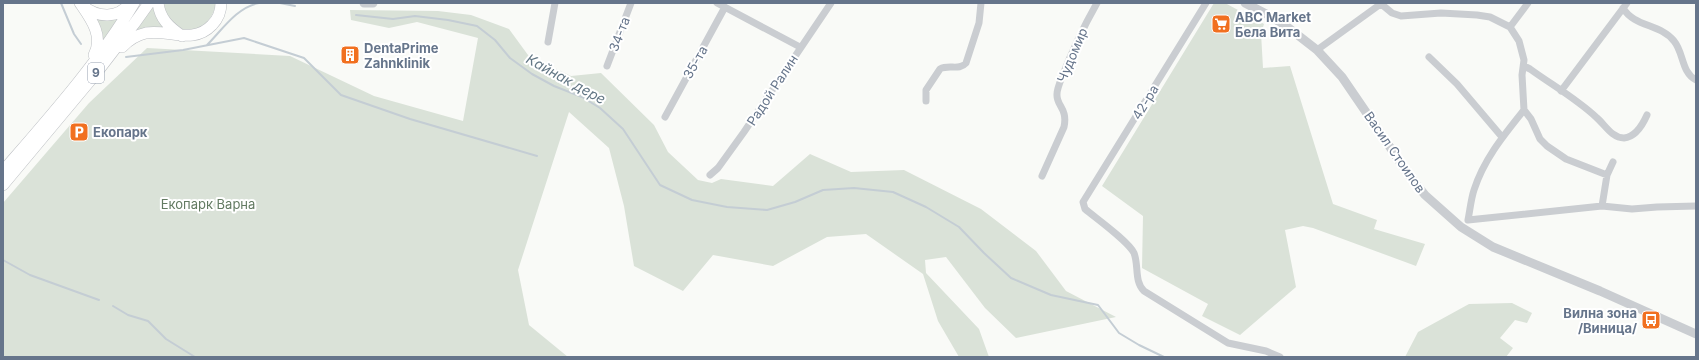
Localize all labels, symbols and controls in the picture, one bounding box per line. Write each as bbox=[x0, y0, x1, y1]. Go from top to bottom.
place label: ABC Market Бела Вита bbox=[1235, 9, 1311, 40]
supermarket icon: ABC Market Бела Вита bbox=[1210, 13, 1232, 35]
street label: 34-та bbox=[605, 14, 633, 54]
street label: Чудомир bbox=[1053, 25, 1091, 85]
place label: DentaPrime Zahnklinik bbox=[364, 40, 439, 71]
street label: 35-та bbox=[679, 43, 711, 81]
building icon: DentaPrime Zahnklinik bbox=[339, 44, 361, 66]
water label: Кайнак дере bbox=[524, 50, 609, 107]
street label: Радой Ралин bbox=[743, 52, 801, 128]
road number: 9 bbox=[88, 63, 104, 83]
street label: 42-ра bbox=[1128, 82, 1162, 122]
street label: Васил Стоилов bbox=[1361, 108, 1429, 196]
parking icon: Екопарк bbox=[68, 121, 90, 143]
place label: Екопарк bbox=[93, 124, 148, 140]
park label: Екопарк Варна bbox=[161, 196, 255, 212]
place label: Вилна зона /Виница/ bbox=[1563, 305, 1637, 336]
bus stop icon: Вилна зона /Виница/ bbox=[1640, 309, 1662, 331]

